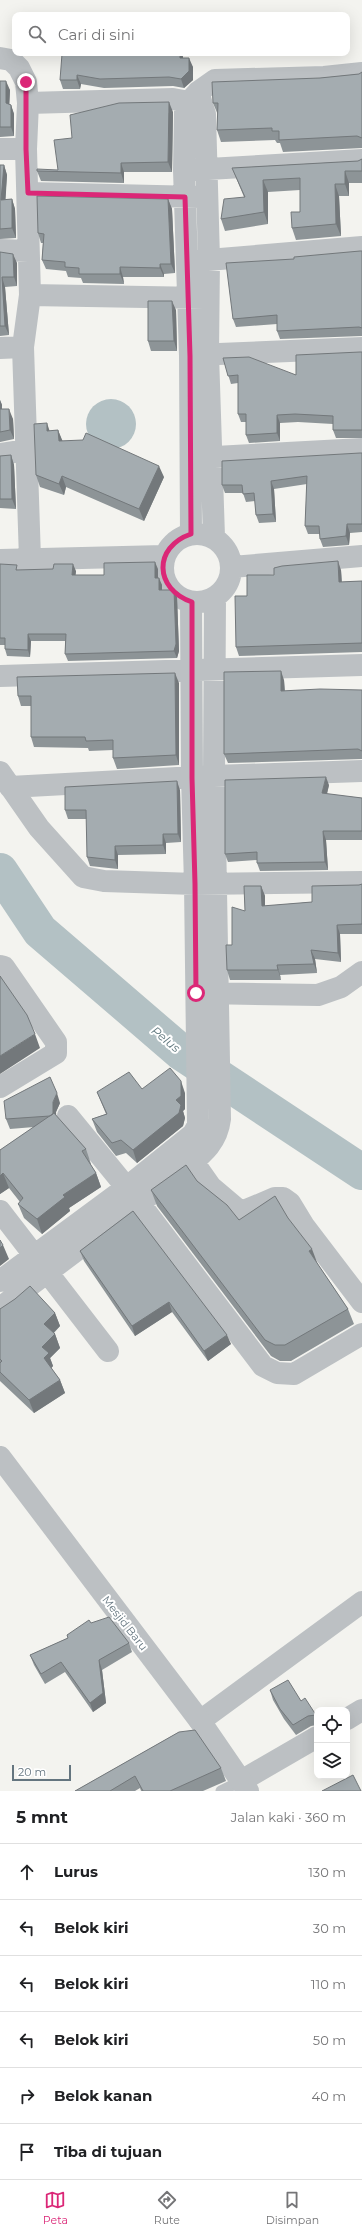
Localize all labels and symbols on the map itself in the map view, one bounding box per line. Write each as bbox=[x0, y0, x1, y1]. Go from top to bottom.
route end bbox=[17, 73, 35, 91]
route start bbox=[187, 984, 205, 1002]
water label: Pelus bbox=[149, 1023, 184, 1055]
street label: Mesjid Baru bbox=[99, 1593, 151, 1653]
scale bar bbox=[12, 1763, 71, 1782]

